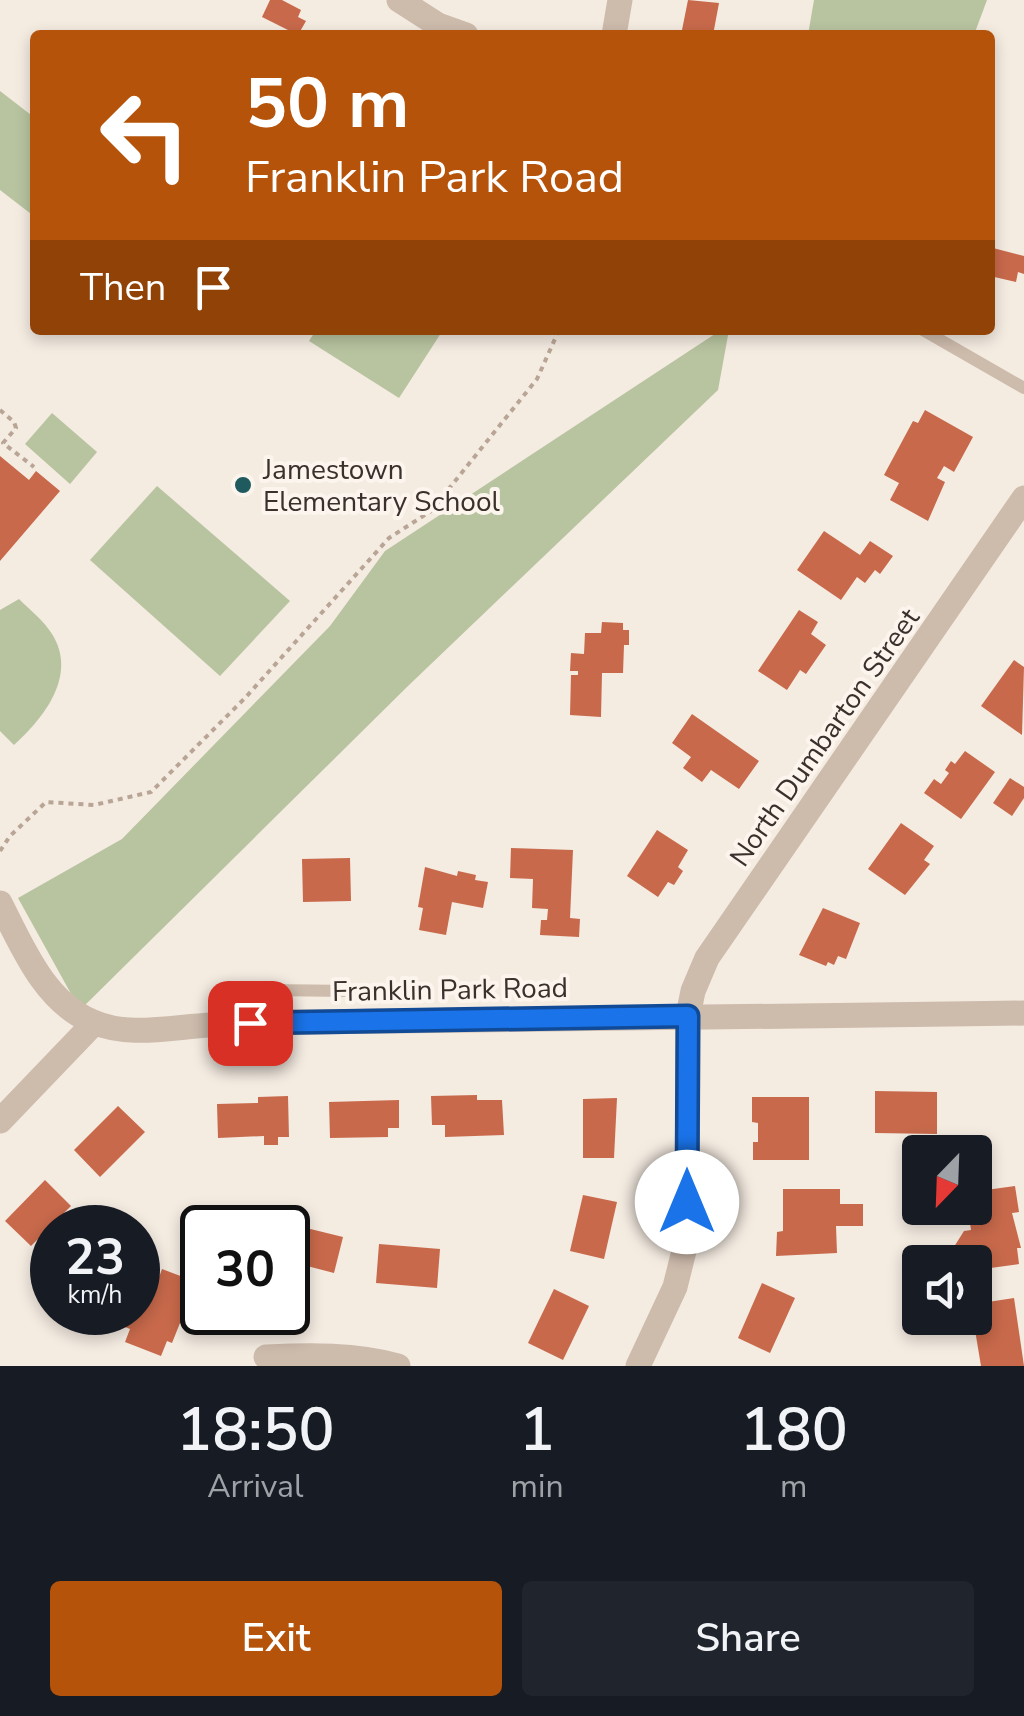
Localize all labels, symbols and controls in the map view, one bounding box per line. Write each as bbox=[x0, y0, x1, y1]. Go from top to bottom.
text: 50 m bbox=[245, 56, 409, 152]
icon: left bbox=[80, 70, 210, 200]
text: Franklin Park Road bbox=[245, 147, 624, 208]
icon: arrive bbox=[186, 260, 241, 315]
text: Then bbox=[80, 262, 166, 313]
place label: Jamestown Elementary School bbox=[262, 451, 500, 521]
marker: Jamestown Elementary School bbox=[232, 474, 254, 496]
street label: North Dumbarton Street bbox=[721, 601, 929, 874]
street label: Franklin Park Road bbox=[332, 969, 568, 1011]
pin bbox=[208, 981, 293, 1066]
icon: arrive bbox=[223, 996, 278, 1051]
north arrow bbox=[902, 1135, 992, 1225]
map controls bbox=[902, 1135, 992, 1335]
position arrow bbox=[635, 1150, 739, 1254]
speed limit sign: 30 bbox=[180, 1205, 310, 1335]
text: 23 bbox=[65, 1223, 125, 1292]
button: sound bbox=[902, 1245, 992, 1335]
text: km/h bbox=[67, 1278, 123, 1312]
text: 18:50 bbox=[176, 1389, 334, 1471]
text: 1 bbox=[519, 1389, 555, 1471]
text: 180 bbox=[740, 1389, 848, 1471]
text: Arrival bbox=[207, 1465, 303, 1508]
text: min bbox=[511, 1465, 564, 1508]
text: m bbox=[780, 1465, 808, 1508]
button: Exit bbox=[50, 1581, 502, 1696]
button: Share bbox=[522, 1581, 974, 1696]

